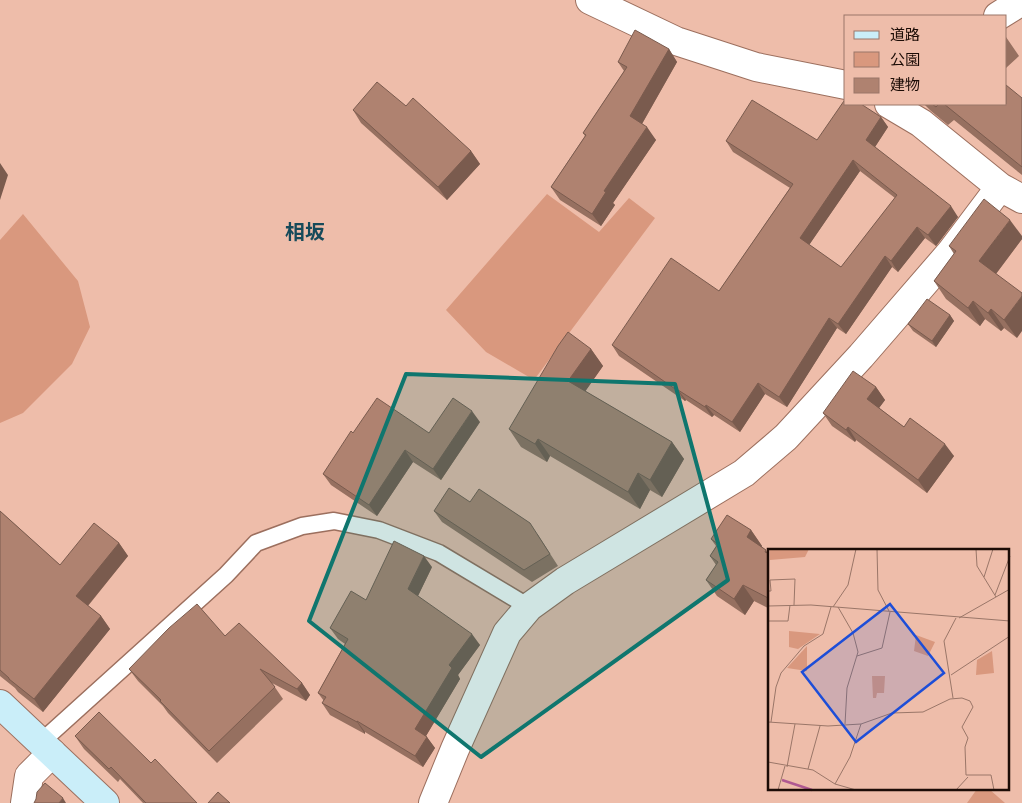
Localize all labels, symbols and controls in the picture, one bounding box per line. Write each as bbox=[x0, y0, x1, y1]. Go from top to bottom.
legend bbox=[844, 15, 1007, 105]
text: 道路 bbox=[890, 25, 920, 44]
text: 公園 bbox=[890, 50, 920, 69]
text: 建物 bbox=[890, 75, 920, 94]
district label: 相坂 bbox=[285, 219, 325, 245]
inset map bbox=[768, 549, 1010, 790]

